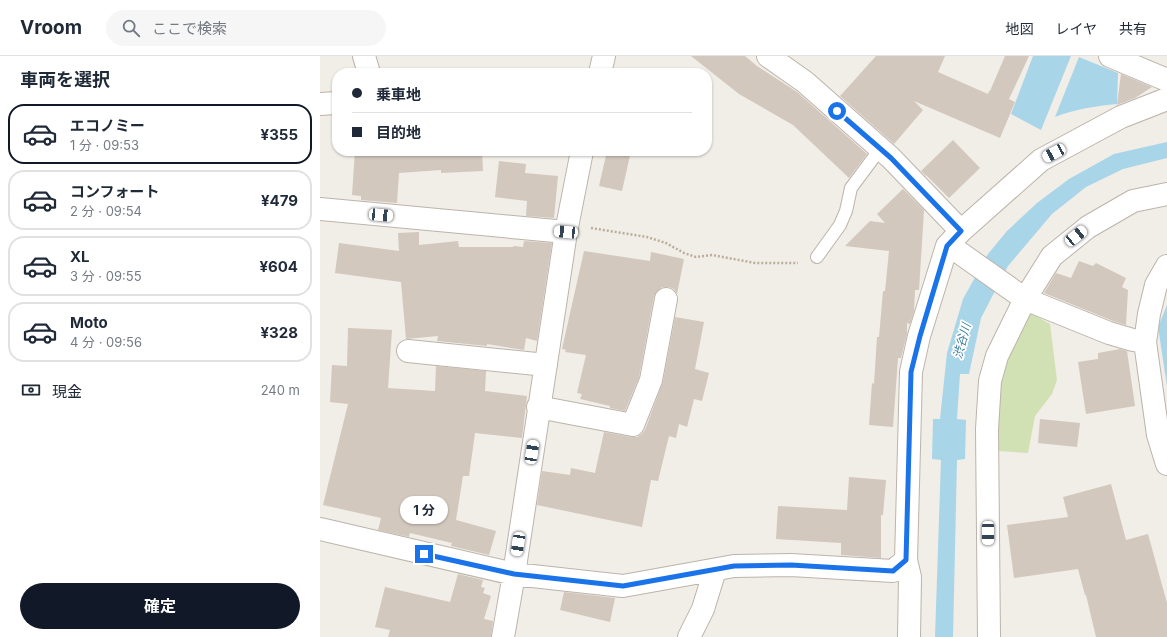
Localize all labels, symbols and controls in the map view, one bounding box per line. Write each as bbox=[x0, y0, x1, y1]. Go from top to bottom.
search box bbox=[106, 10, 386, 46]
text: Vroom bbox=[20, 16, 82, 39]
icon: search bbox=[120, 17, 142, 39]
text: ここで検索 bbox=[152, 19, 227, 38]
text: 地図 bbox=[1005, 20, 1033, 37]
text: レイヤ bbox=[1055, 20, 1097, 37]
text: 共有 bbox=[1119, 20, 1147, 37]
text: 車両を選択 bbox=[20, 69, 110, 90]
text: 乗車地 bbox=[376, 85, 421, 104]
route start bbox=[828, 102, 846, 120]
icon: car bbox=[22, 116, 58, 152]
text: エコノミー bbox=[70, 116, 145, 135]
text: 目的地 bbox=[376, 123, 421, 142]
text: ¥355 bbox=[261, 125, 298, 144]
text: 1 分 · 09:53 bbox=[70, 137, 139, 153]
car bbox=[1041, 142, 1067, 164]
icon: car bbox=[22, 182, 58, 218]
text: コンフォート bbox=[70, 182, 160, 201]
text: ¥479 bbox=[261, 191, 298, 210]
text: 2 分 · 09:54 bbox=[70, 203, 142, 219]
car bbox=[369, 208, 393, 222]
car bbox=[1063, 224, 1089, 248]
car bbox=[554, 225, 578, 239]
text: XL bbox=[70, 247, 90, 266]
icon: car bbox=[22, 248, 58, 284]
text: ¥604 bbox=[259, 257, 298, 276]
text: 3 分 · 09:55 bbox=[70, 268, 142, 284]
text: Moto bbox=[70, 313, 108, 332]
icon: car bbox=[22, 314, 58, 350]
water label: 渋谷川 bbox=[950, 320, 974, 360]
text: ¥328 bbox=[261, 323, 298, 342]
text: 4 分 · 09:56 bbox=[70, 334, 142, 350]
icon: cash bbox=[20, 379, 42, 401]
text: 現金 bbox=[52, 382, 82, 401]
text: 240 m bbox=[261, 382, 300, 398]
car bbox=[524, 439, 540, 465]
callout: 1 分 bbox=[400, 496, 448, 524]
text: 1 分 bbox=[413, 502, 435, 518]
car bbox=[982, 521, 994, 545]
car bbox=[510, 531, 526, 557]
route end bbox=[415, 545, 433, 563]
button: 確定 bbox=[20, 583, 300, 629]

